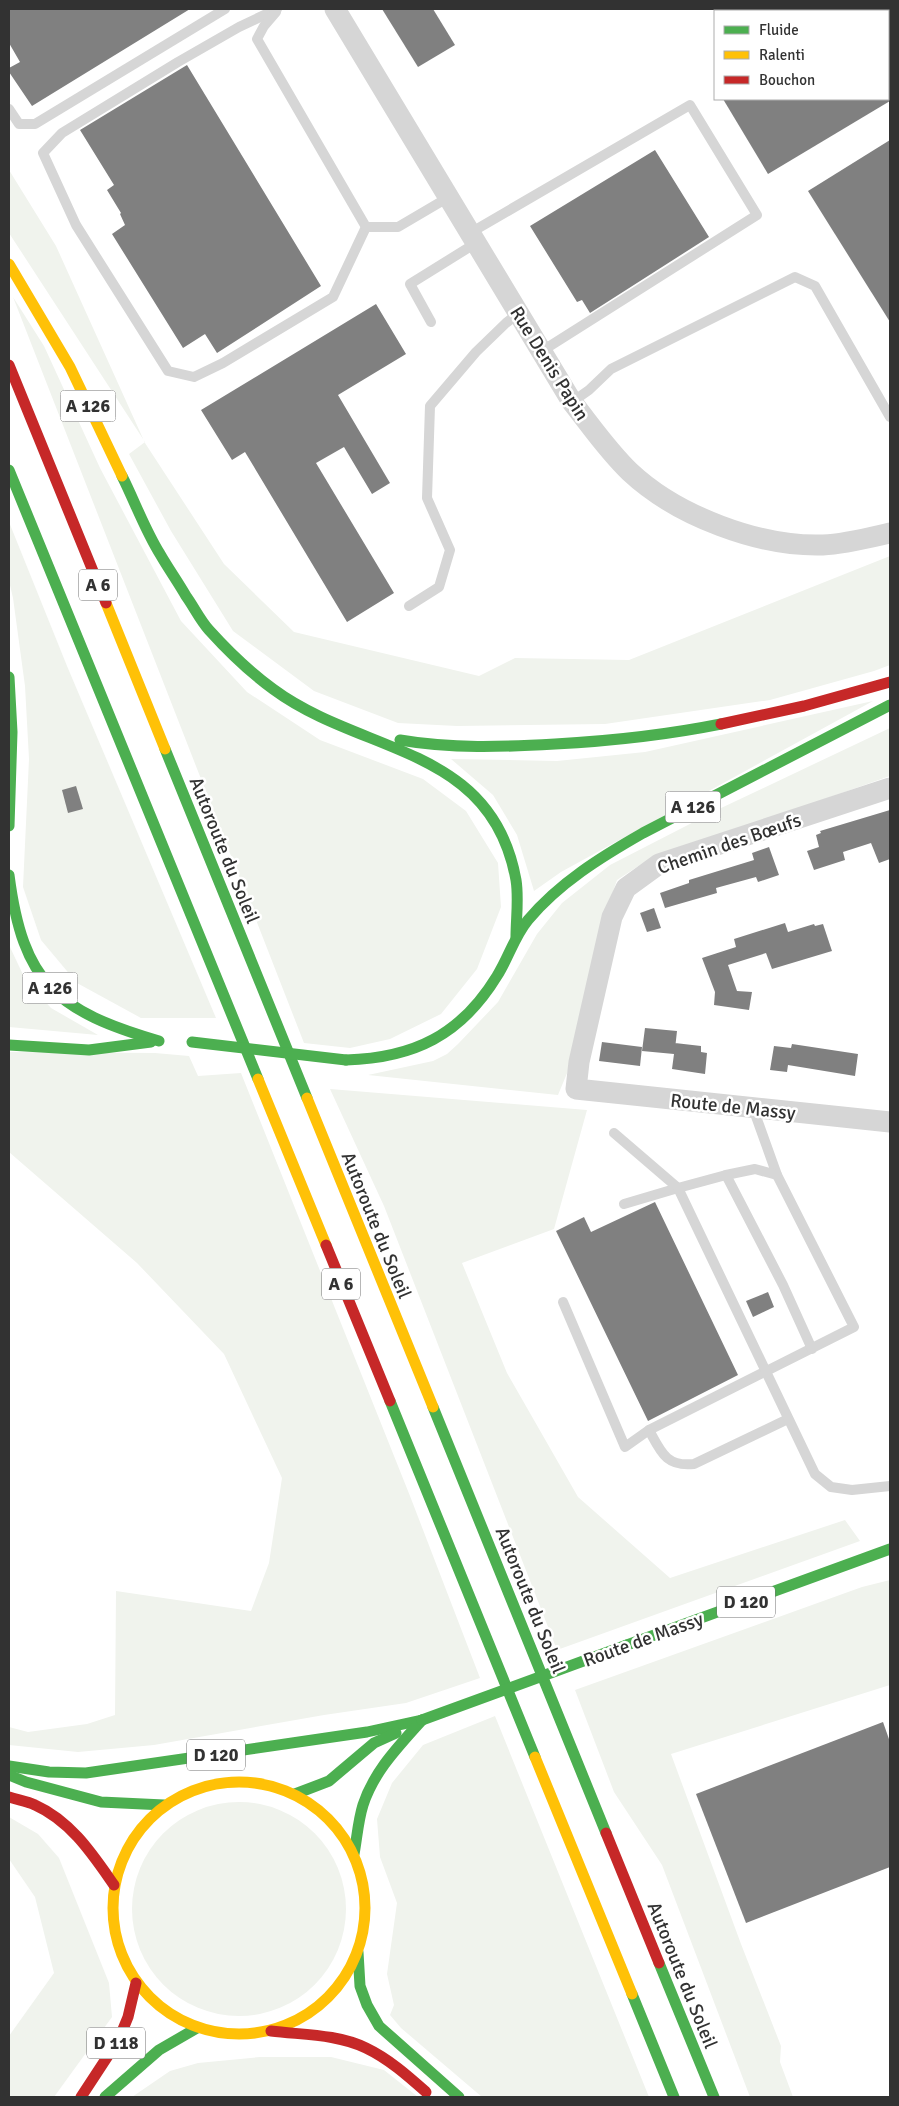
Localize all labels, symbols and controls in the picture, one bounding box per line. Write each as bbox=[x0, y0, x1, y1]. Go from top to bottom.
legend bbox=[714, 10, 889, 100]
text: Fluide bbox=[759, 21, 799, 39]
text: Ralenti bbox=[759, 46, 805, 64]
text: Bouchon bbox=[759, 71, 815, 89]
street label: Rue Denis Papin bbox=[504, 302, 594, 425]
road number: A 126 bbox=[61, 391, 116, 422]
road number: A 6 bbox=[79, 570, 117, 600]
street label: Autoroute du Soleil bbox=[184, 774, 264, 927]
road number: A 126 bbox=[666, 792, 720, 822]
street label: Chemin des Bœufs bbox=[654, 808, 804, 880]
road number: A 126 bbox=[22, 972, 78, 1004]
street label: Route de Massy bbox=[669, 1088, 797, 1126]
street label: Autoroute du Soleil bbox=[336, 1149, 416, 1302]
road number: A 6 bbox=[322, 1268, 360, 1300]
street label: Autoroute du Soleil bbox=[490, 1524, 570, 1677]
road number: D 120 bbox=[717, 1586, 775, 1618]
street label: Route de Massy bbox=[580, 1607, 707, 1673]
road number: D 120 bbox=[187, 1740, 245, 1770]
street label: Autoroute du Soleil bbox=[642, 1899, 722, 2052]
road number: D 118 bbox=[87, 2028, 145, 2058]

